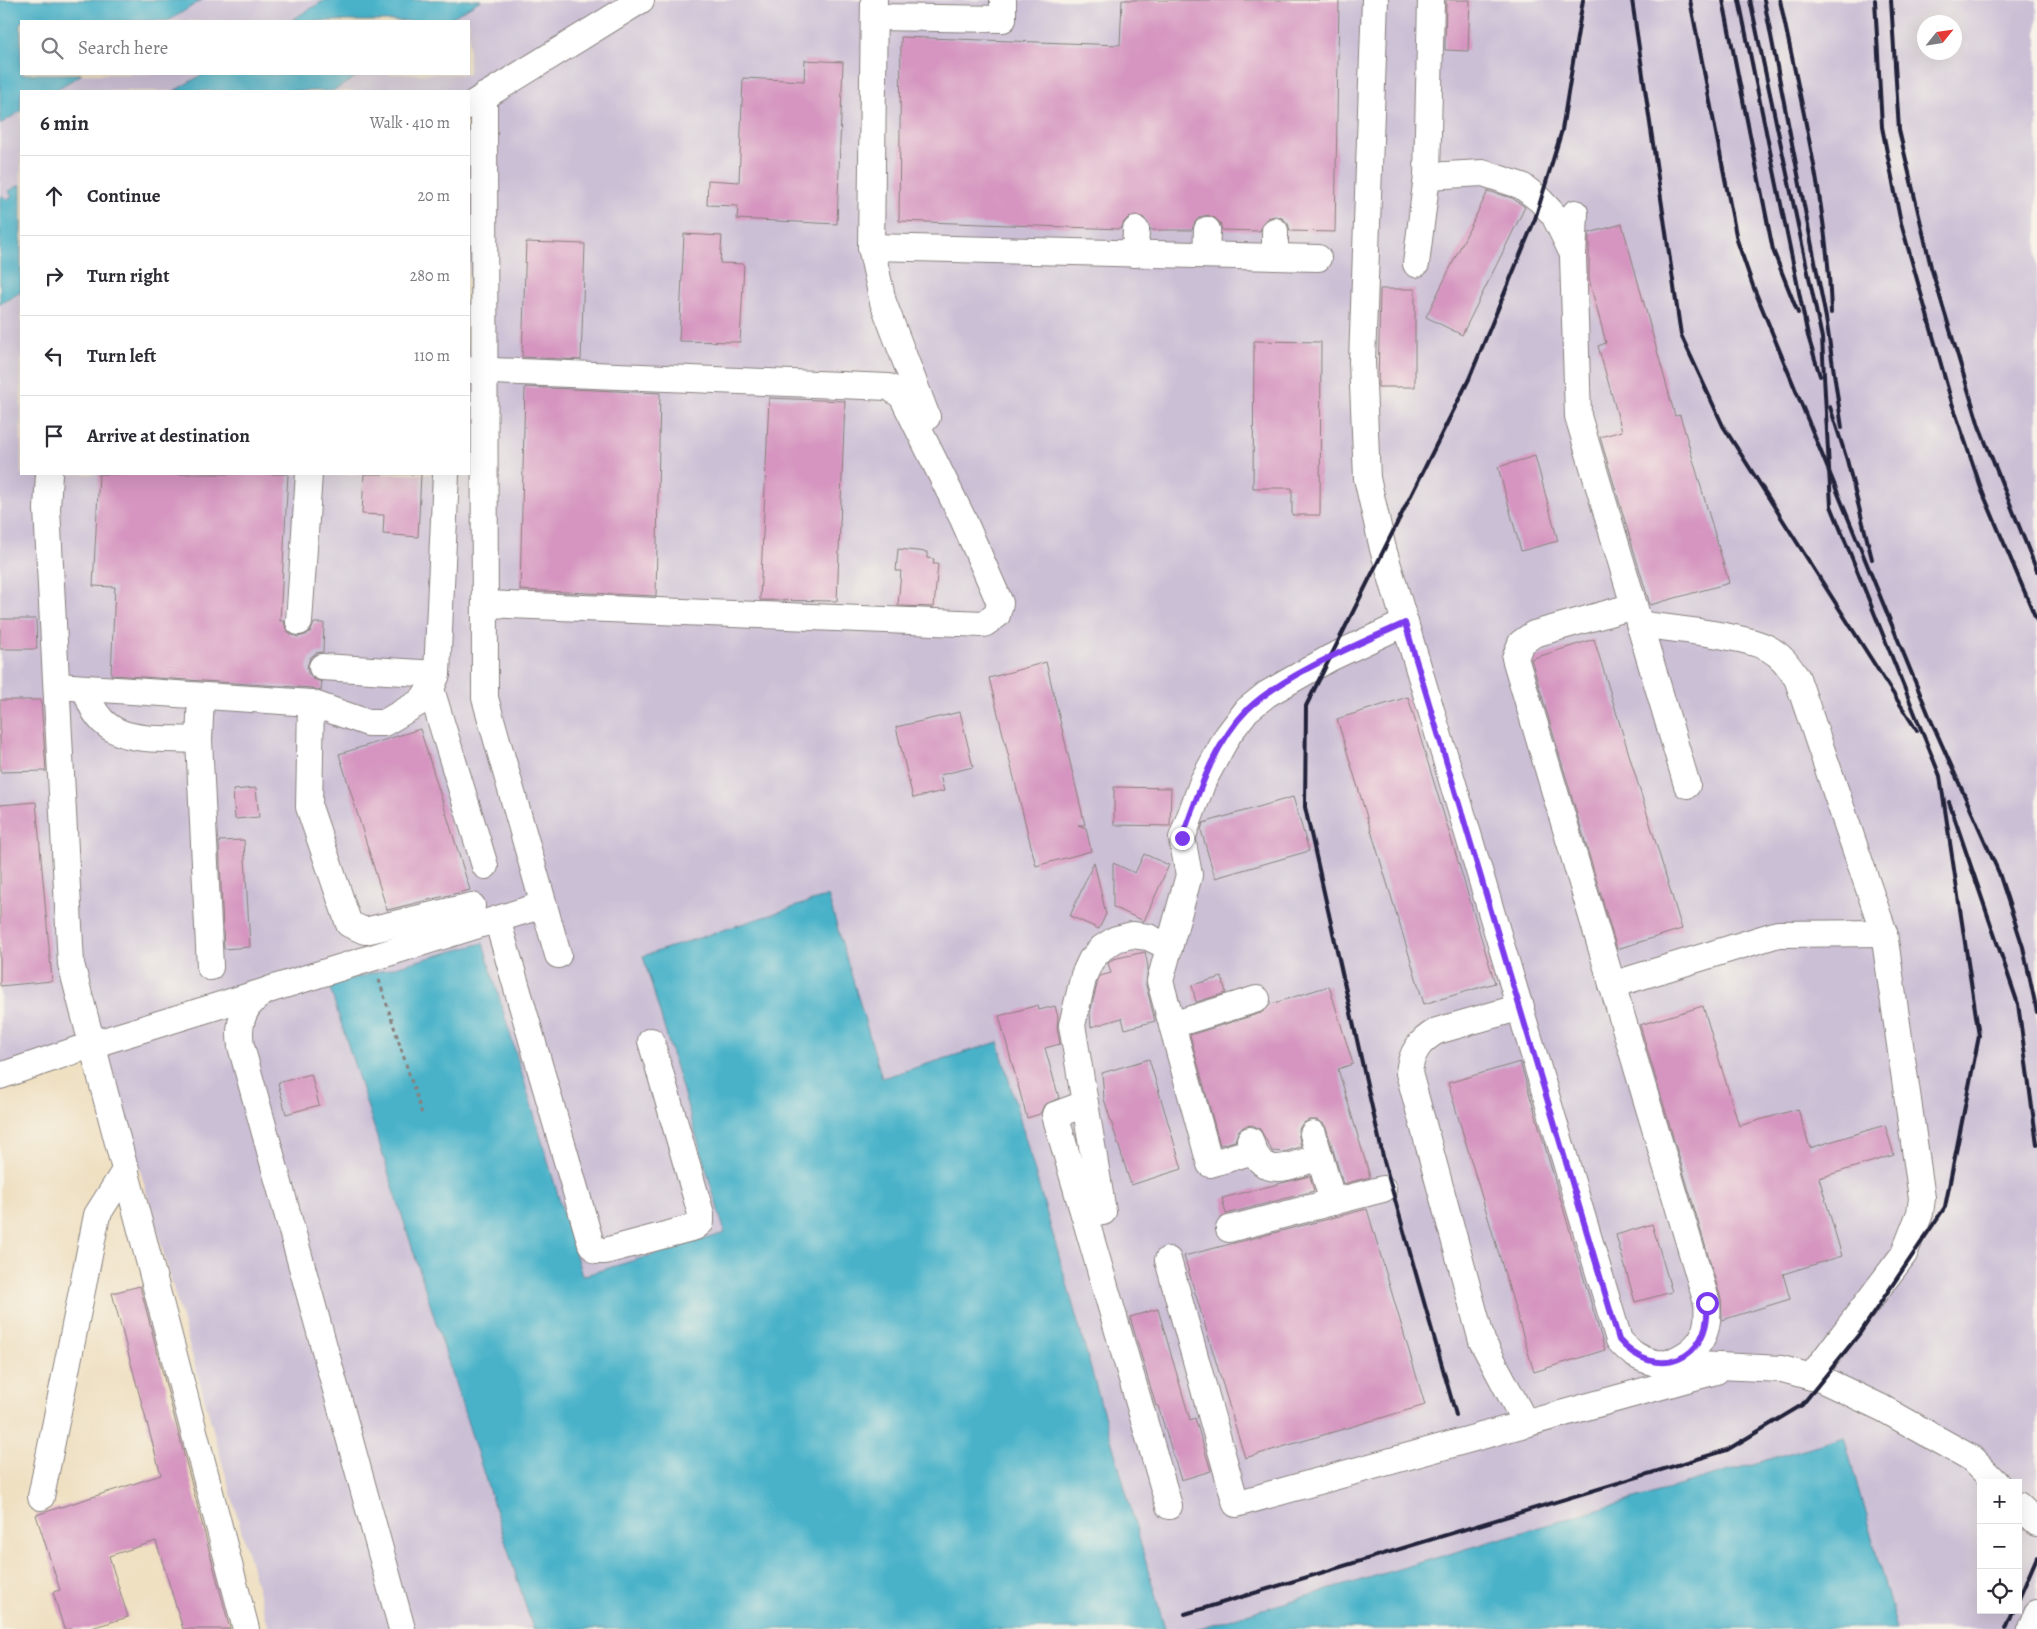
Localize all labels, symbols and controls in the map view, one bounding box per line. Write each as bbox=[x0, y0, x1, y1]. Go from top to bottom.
north arrow bbox=[1917, 15, 1962, 60]
search box bbox=[20, 20, 470, 75]
icon: search bbox=[38, 34, 66, 62]
text: Search here bbox=[78, 35, 168, 61]
text: 6 min bbox=[40, 109, 89, 137]
text: Walk · 410 m bbox=[370, 112, 450, 134]
icon: ahead bbox=[40, 182, 68, 210]
text: Continue bbox=[87, 183, 161, 209]
text: 20 m bbox=[417, 185, 450, 207]
icon: right bbox=[40, 262, 68, 290]
text: Turn right bbox=[87, 263, 169, 289]
text: 280 m bbox=[410, 265, 450, 287]
icon: left bbox=[40, 342, 68, 370]
text: Turn left bbox=[87, 343, 156, 369]
text: 110 m bbox=[414, 345, 450, 367]
icon: arrive bbox=[40, 422, 68, 450]
text: Arrive at destination bbox=[87, 423, 250, 449]
route end bbox=[1171, 827, 1194, 850]
route start bbox=[1696, 1292, 1719, 1315]
map controls bbox=[1977, 1479, 2022, 1614]
button: + bbox=[1977, 1479, 2022, 1524]
button: − bbox=[1977, 1524, 2022, 1569]
button: locate bbox=[1977, 1569, 2022, 1614]

